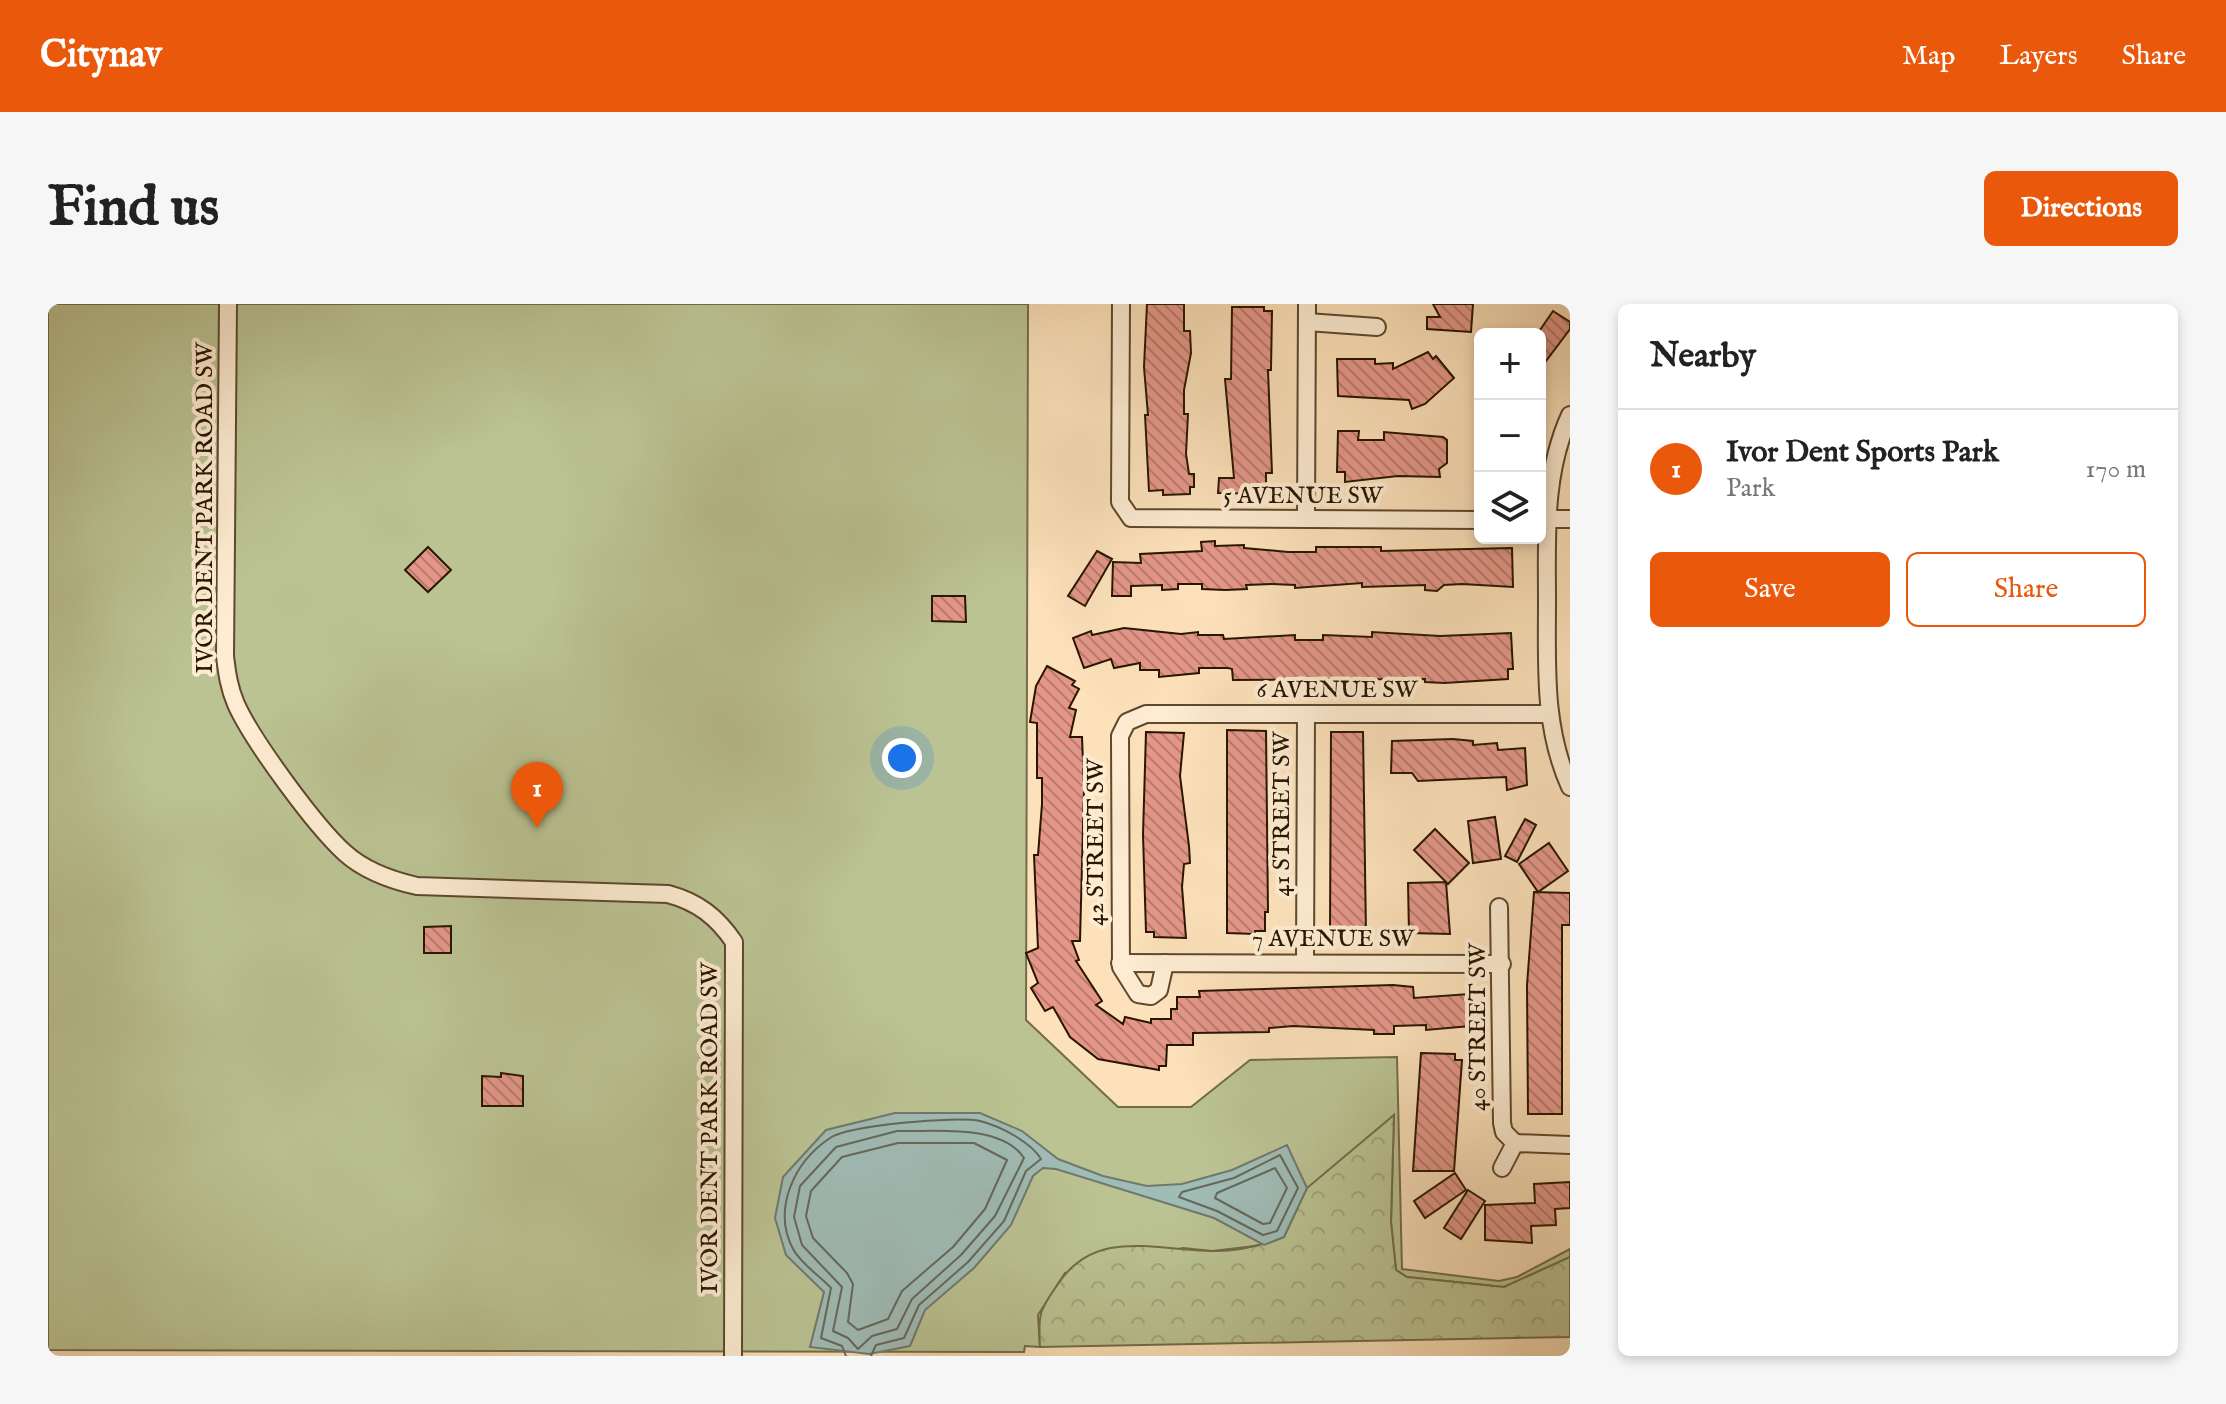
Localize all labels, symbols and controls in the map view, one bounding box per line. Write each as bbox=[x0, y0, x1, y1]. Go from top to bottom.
text: Citynav bbox=[40, 32, 162, 80]
text: Map bbox=[1902, 39, 1955, 74]
text: Layers bbox=[1999, 39, 2078, 74]
text: Share bbox=[2122, 39, 2186, 74]
button: Directions bbox=[1984, 171, 2178, 246]
text: Find us bbox=[48, 173, 219, 244]
map controls bbox=[1474, 328, 1546, 544]
button: + bbox=[1474, 328, 1546, 400]
text: Nearby bbox=[1650, 335, 1756, 378]
street label: IVOR DENT PARK ROAD SW bbox=[190, 341, 221, 674]
button: − bbox=[1474, 400, 1546, 472]
text: Ivor Dent Sports Park bbox=[1726, 434, 1999, 472]
text: 1 bbox=[1671, 453, 1681, 486]
text: 170 m bbox=[2086, 453, 2146, 486]
button: layers bbox=[1474, 472, 1546, 544]
text: Park bbox=[1726, 472, 1775, 505]
street label: 5 AVENUE SW bbox=[1223, 481, 1384, 512]
button: Save bbox=[1650, 552, 1890, 627]
button: Share bbox=[1906, 552, 2146, 627]
street label: 6 AVENUE SW bbox=[1257, 675, 1419, 706]
street label: 41 STREET SW bbox=[1267, 730, 1298, 897]
your location bbox=[882, 738, 922, 778]
street label: 42 STREET SW bbox=[1081, 757, 1112, 926]
pin: 1 bbox=[511, 762, 563, 828]
street label: 7 AVENUE SW bbox=[1252, 924, 1415, 955]
street label: 40 STREET SW bbox=[1463, 942, 1494, 1111]
street label: IVOR DENT PARK ROAD SW bbox=[695, 961, 726, 1294]

